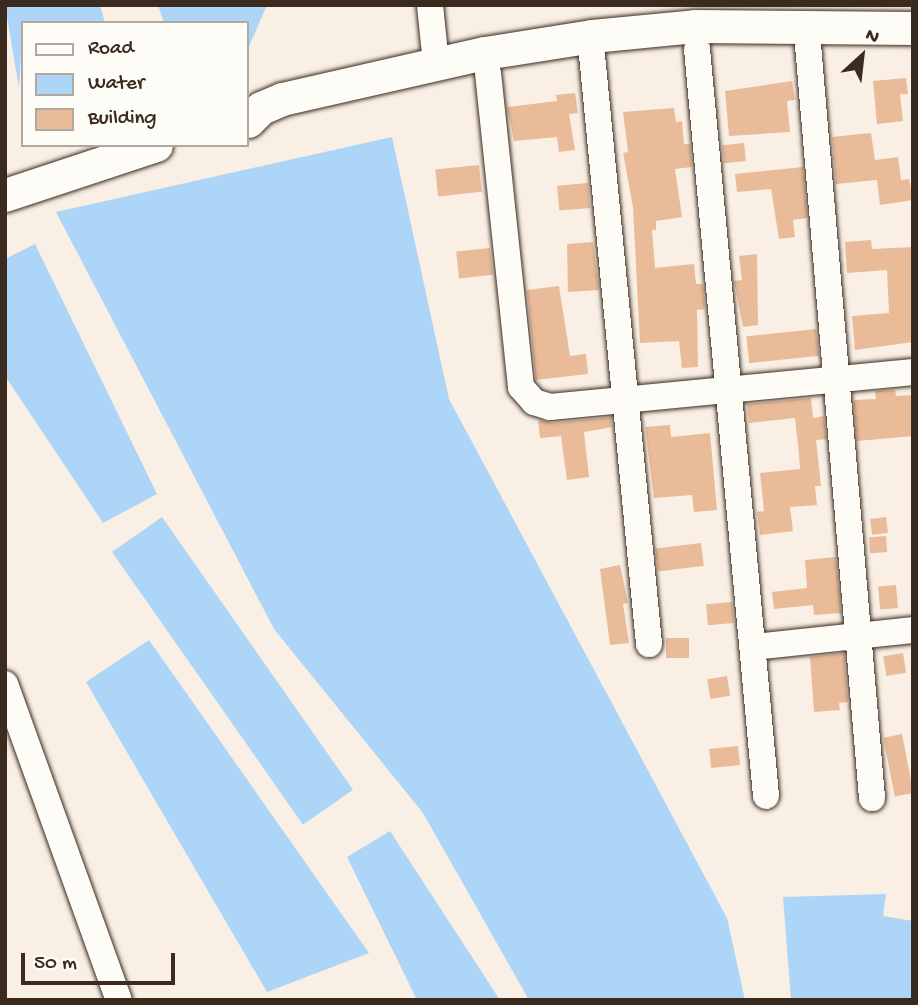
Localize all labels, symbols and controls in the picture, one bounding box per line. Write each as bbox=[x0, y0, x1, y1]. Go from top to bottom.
legend bbox=[21, 21, 248, 147]
north arrow bbox=[827, 21, 897, 91]
text: N bbox=[861, 24, 883, 50]
text: Road bbox=[88, 37, 134, 62]
text: Water bbox=[88, 72, 144, 97]
text: Building bbox=[88, 107, 157, 132]
scale bar bbox=[24, 939, 178, 983]
text: 50 m bbox=[34, 952, 77, 977]

